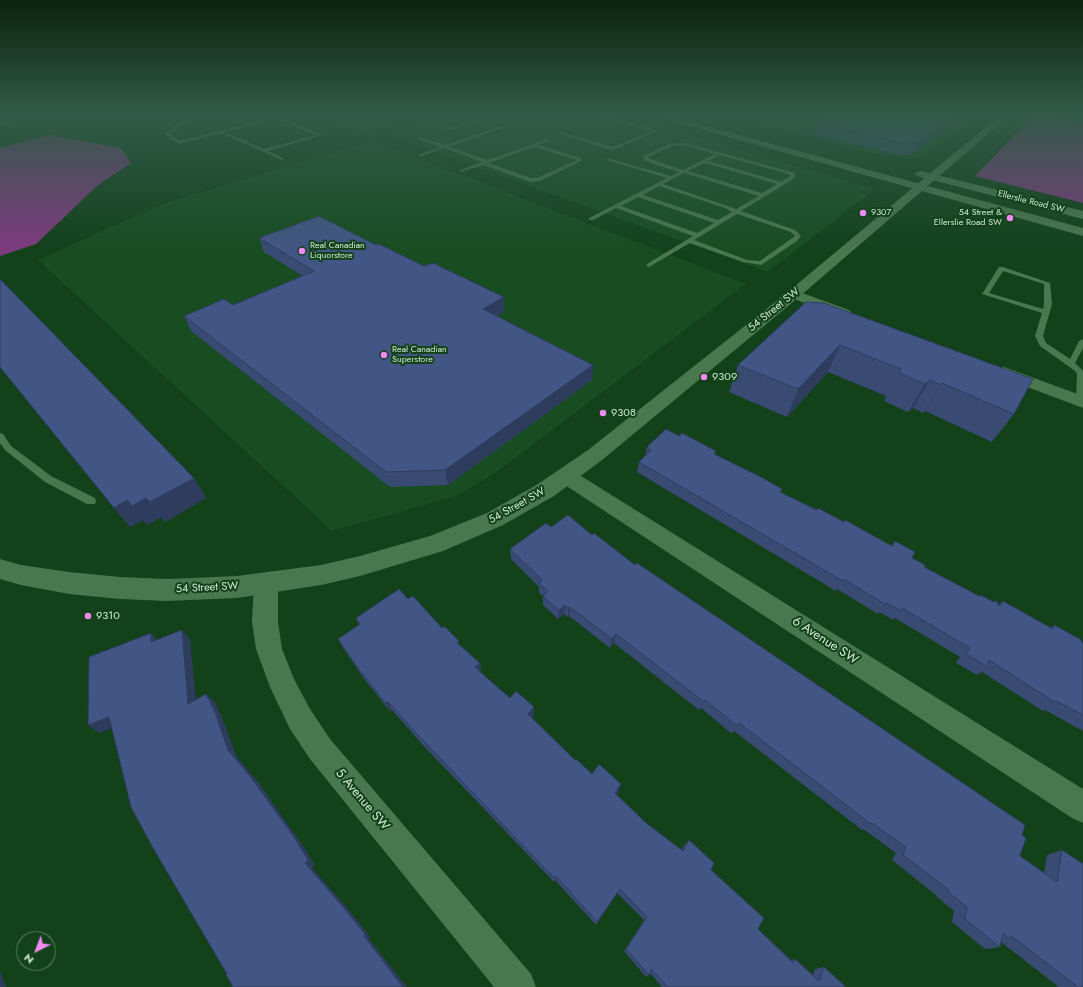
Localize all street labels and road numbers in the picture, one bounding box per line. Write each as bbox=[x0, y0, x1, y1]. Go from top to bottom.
street label: Ellerslie Road SW bbox=[997, 189, 1065, 215]
street label: 54 Street SW bbox=[746, 285, 802, 335]
street label: 54 Street SW bbox=[487, 485, 547, 527]
street label: 54 Street SW bbox=[176, 580, 238, 596]
street label: 6 Avenue SW bbox=[789, 614, 861, 668]
street label: 5 Avenue SW bbox=[332, 766, 392, 834]

